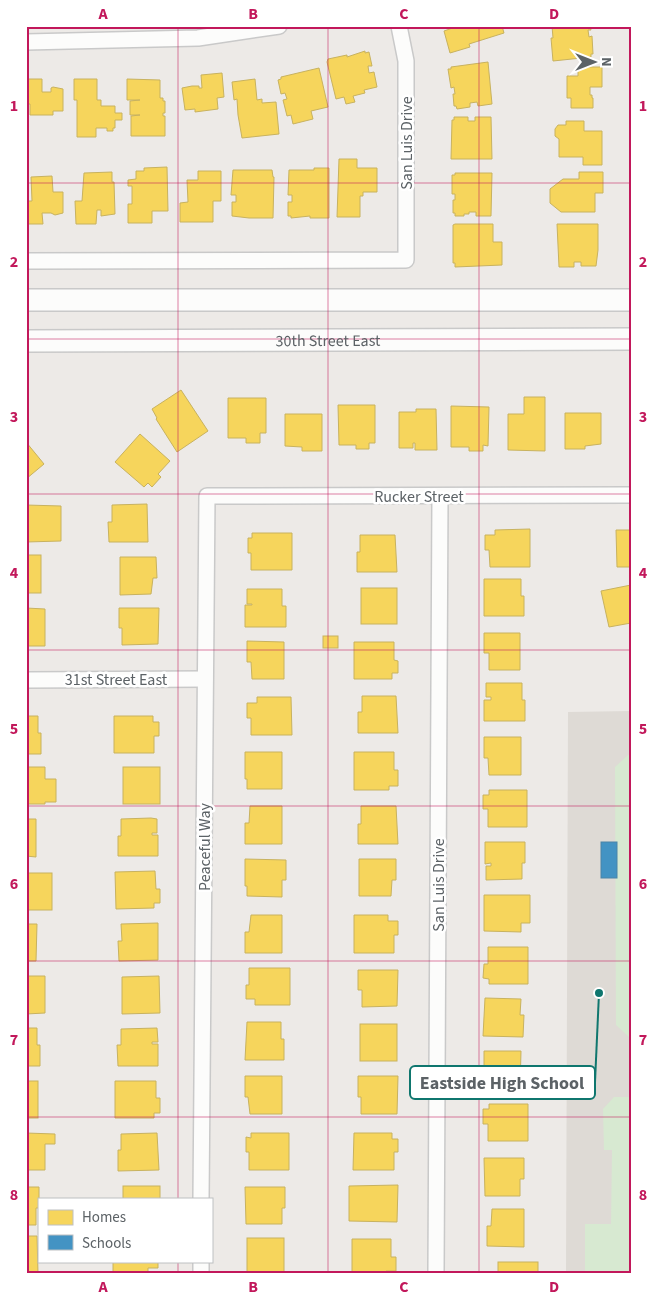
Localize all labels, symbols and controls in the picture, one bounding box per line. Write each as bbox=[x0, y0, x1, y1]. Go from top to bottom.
text: A bbox=[97, 3, 108, 25]
text: B bbox=[248, 3, 258, 25]
text: C bbox=[399, 3, 409, 25]
text: D bbox=[549, 3, 559, 25]
north arrow bbox=[570, 38, 620, 88]
text: N bbox=[596, 57, 616, 67]
text: 1 bbox=[10, 95, 18, 117]
text: 1 bbox=[639, 95, 647, 117]
street label: San Luis Drive bbox=[396, 96, 418, 190]
text: 2 bbox=[10, 251, 18, 273]
text: 2 bbox=[639, 251, 647, 273]
street label: 30th Street East bbox=[276, 330, 381, 352]
text: 3 bbox=[10, 406, 18, 428]
text: 3 bbox=[639, 406, 647, 428]
street label: Rucker Street bbox=[374, 486, 464, 508]
text: 4 bbox=[10, 562, 19, 584]
text: 4 bbox=[639, 562, 648, 584]
street label: 31st Street East bbox=[65, 669, 168, 691]
text: 5 bbox=[10, 718, 18, 740]
text: 5 bbox=[639, 718, 647, 740]
street label: Peaceful Way bbox=[194, 803, 216, 891]
street label: San Luis Drive bbox=[428, 838, 450, 932]
text: 6 bbox=[10, 873, 18, 895]
text: 6 bbox=[639, 873, 647, 895]
text: 7 bbox=[10, 1029, 18, 1051]
text: 7 bbox=[639, 1029, 647, 1051]
callout: Eastside High School bbox=[410, 1066, 595, 1099]
text: Eastside High School bbox=[420, 1071, 584, 1096]
text: 8 bbox=[10, 1184, 18, 1206]
text: 8 bbox=[639, 1184, 647, 1206]
legend bbox=[38, 1198, 212, 1262]
text: Homes bbox=[82, 1207, 126, 1228]
text: Schools bbox=[82, 1233, 131, 1254]
text: A bbox=[97, 1276, 108, 1298]
text: B bbox=[248, 1276, 258, 1298]
text: C bbox=[399, 1276, 409, 1298]
text: D bbox=[549, 1276, 559, 1298]

